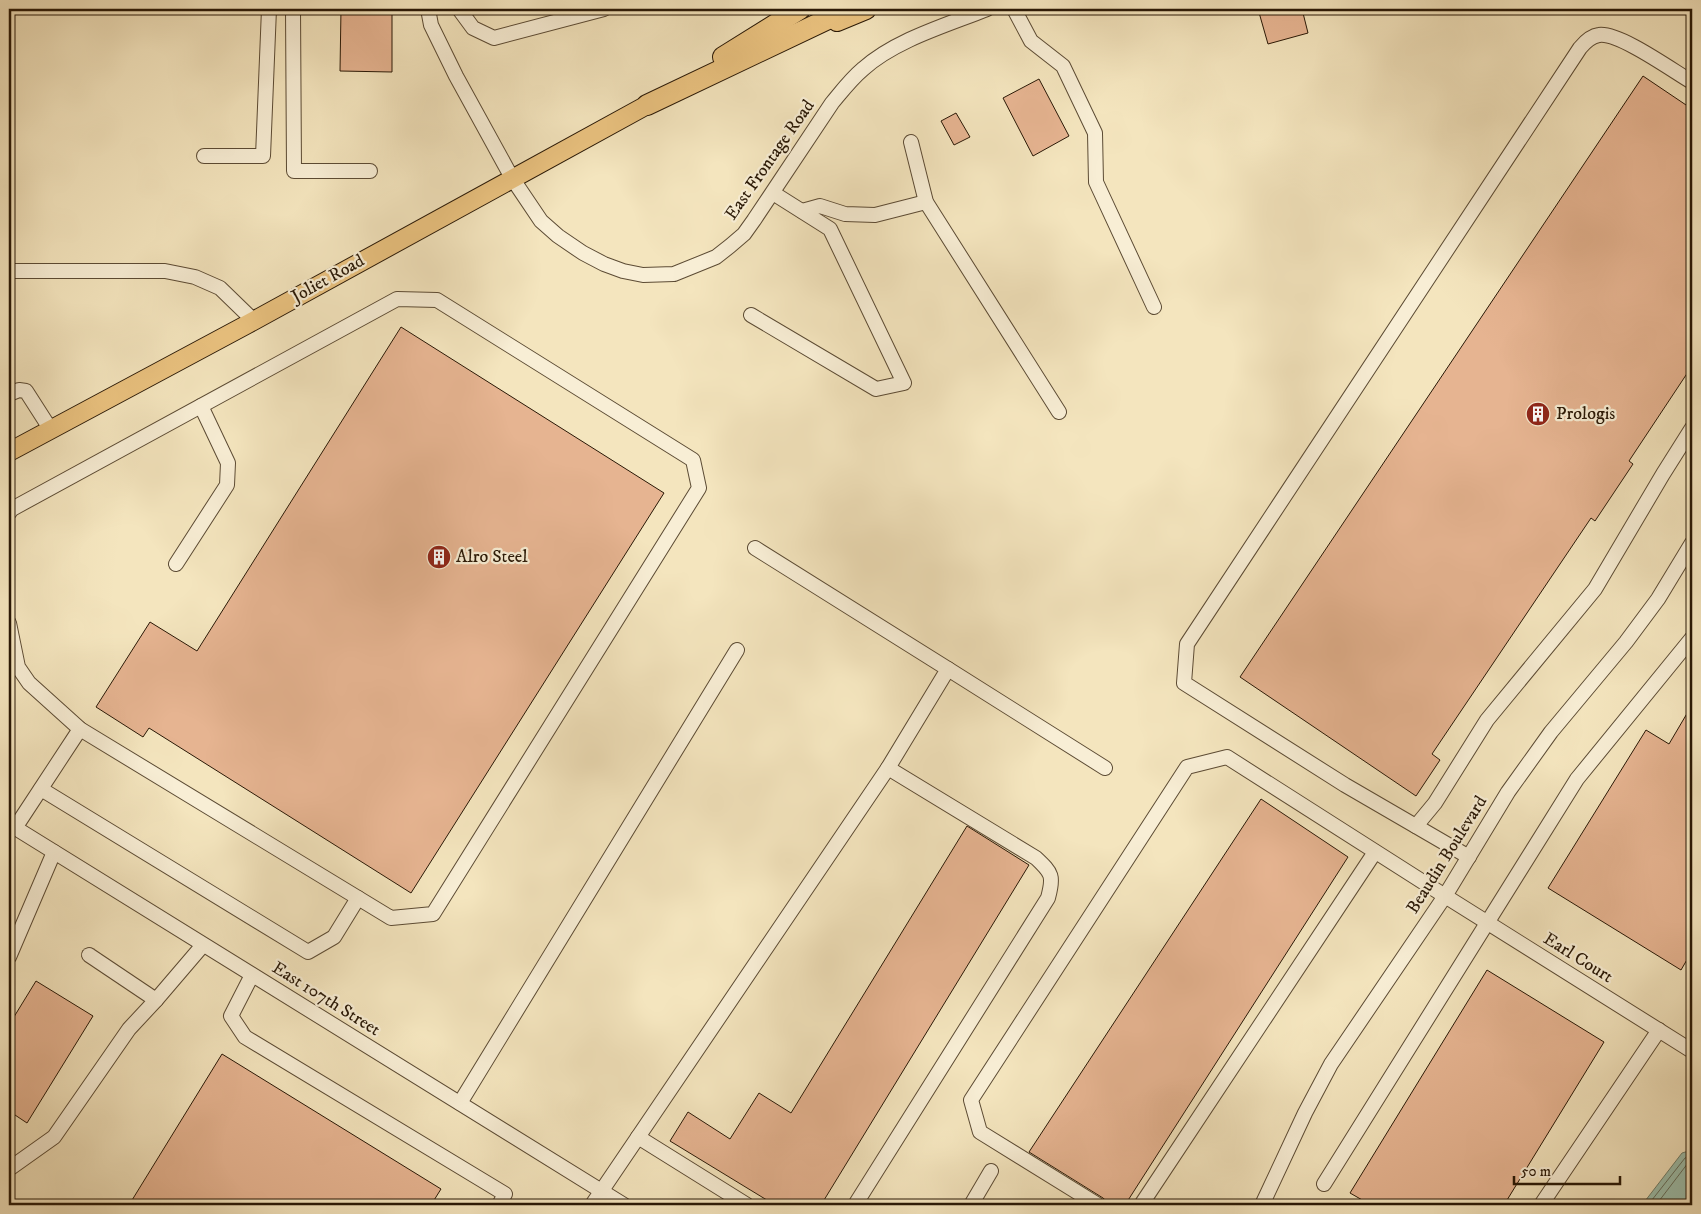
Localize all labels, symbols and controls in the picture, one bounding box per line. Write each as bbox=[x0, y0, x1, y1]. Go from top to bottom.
street label: East Frontage Road bbox=[720, 96, 820, 224]
street label: Joliet Road bbox=[286, 250, 368, 309]
building icon: Prologis bbox=[1525, 401, 1551, 427]
place label: Prologis bbox=[1556, 403, 1615, 425]
building icon: Alro Steel bbox=[426, 544, 452, 570]
place label: Alro Steel bbox=[456, 546, 528, 568]
street label: Beaudin Boulevard bbox=[1402, 792, 1492, 918]
street label: Earl Court bbox=[1539, 928, 1617, 988]
street label: East 107th Street bbox=[268, 957, 384, 1041]
scale bar bbox=[1514, 1154, 1620, 1186]
text: 50 m bbox=[1521, 1162, 1551, 1181]

